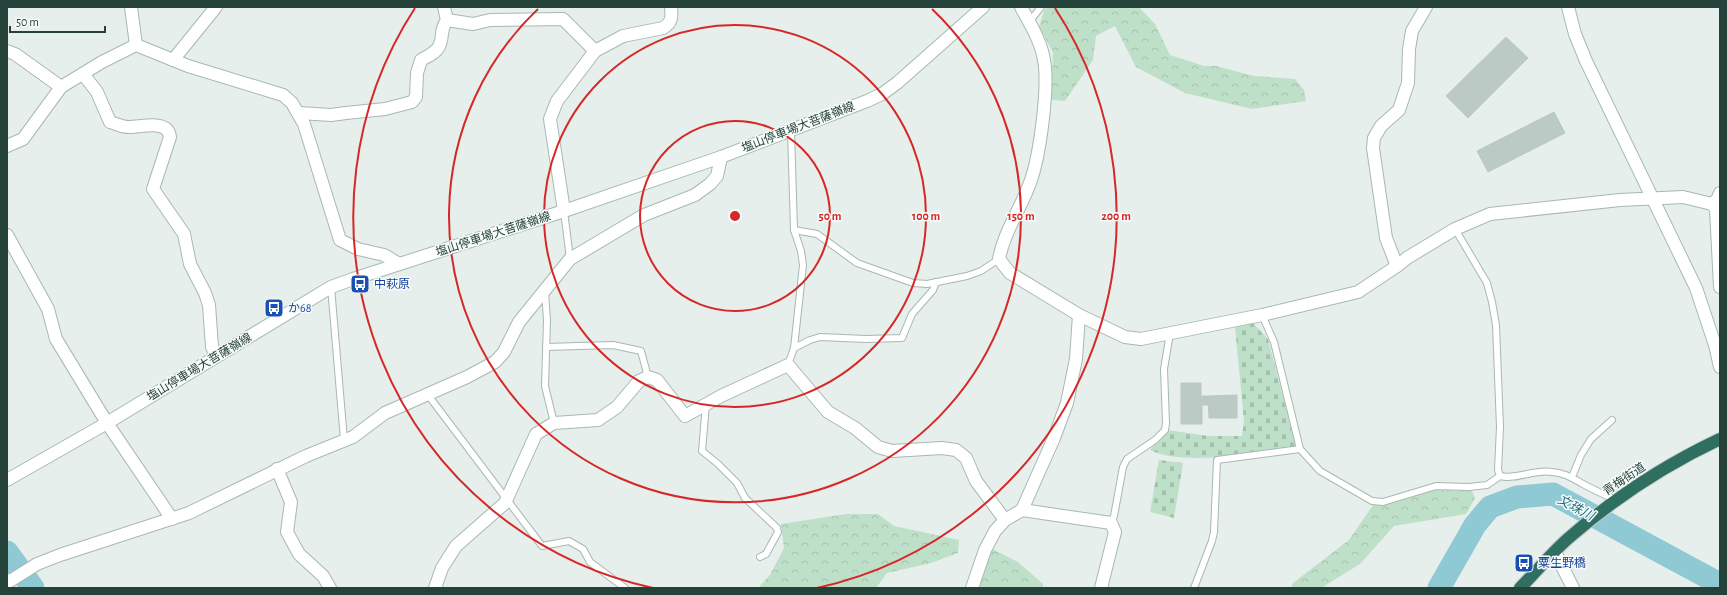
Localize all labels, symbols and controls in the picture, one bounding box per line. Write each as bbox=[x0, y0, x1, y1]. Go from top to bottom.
scale bar bbox=[10, 8, 105, 34]
text: 50 m bbox=[16, 16, 39, 28]
street label: 塩山停車場大菩薩嶺線 bbox=[739, 99, 856, 154]
street label: 塩山停車場大菩薩嶺線 bbox=[434, 209, 552, 258]
centre of rings bbox=[728, 209, 742, 223]
text: 50 m bbox=[819, 210, 842, 222]
text: 100 m bbox=[912, 210, 940, 222]
text: 150 m bbox=[1007, 210, 1035, 222]
text: 200 m bbox=[1101, 210, 1131, 222]
bus stop icon: 中萩原 bbox=[349, 273, 371, 295]
place label: 中萩原 bbox=[374, 278, 410, 290]
bus stop icon: か68 bbox=[263, 297, 285, 319]
place label: か68 bbox=[288, 302, 312, 314]
street label: 塩山停車場大菩薩嶺線 bbox=[144, 330, 254, 403]
street label: 青梅街道 bbox=[1600, 460, 1647, 497]
water label: 文珠川 bbox=[1555, 493, 1598, 524]
bus stop icon: 粟生野橋 bbox=[1513, 552, 1535, 574]
place label: 粟生野橋 bbox=[1538, 556, 1586, 569]

